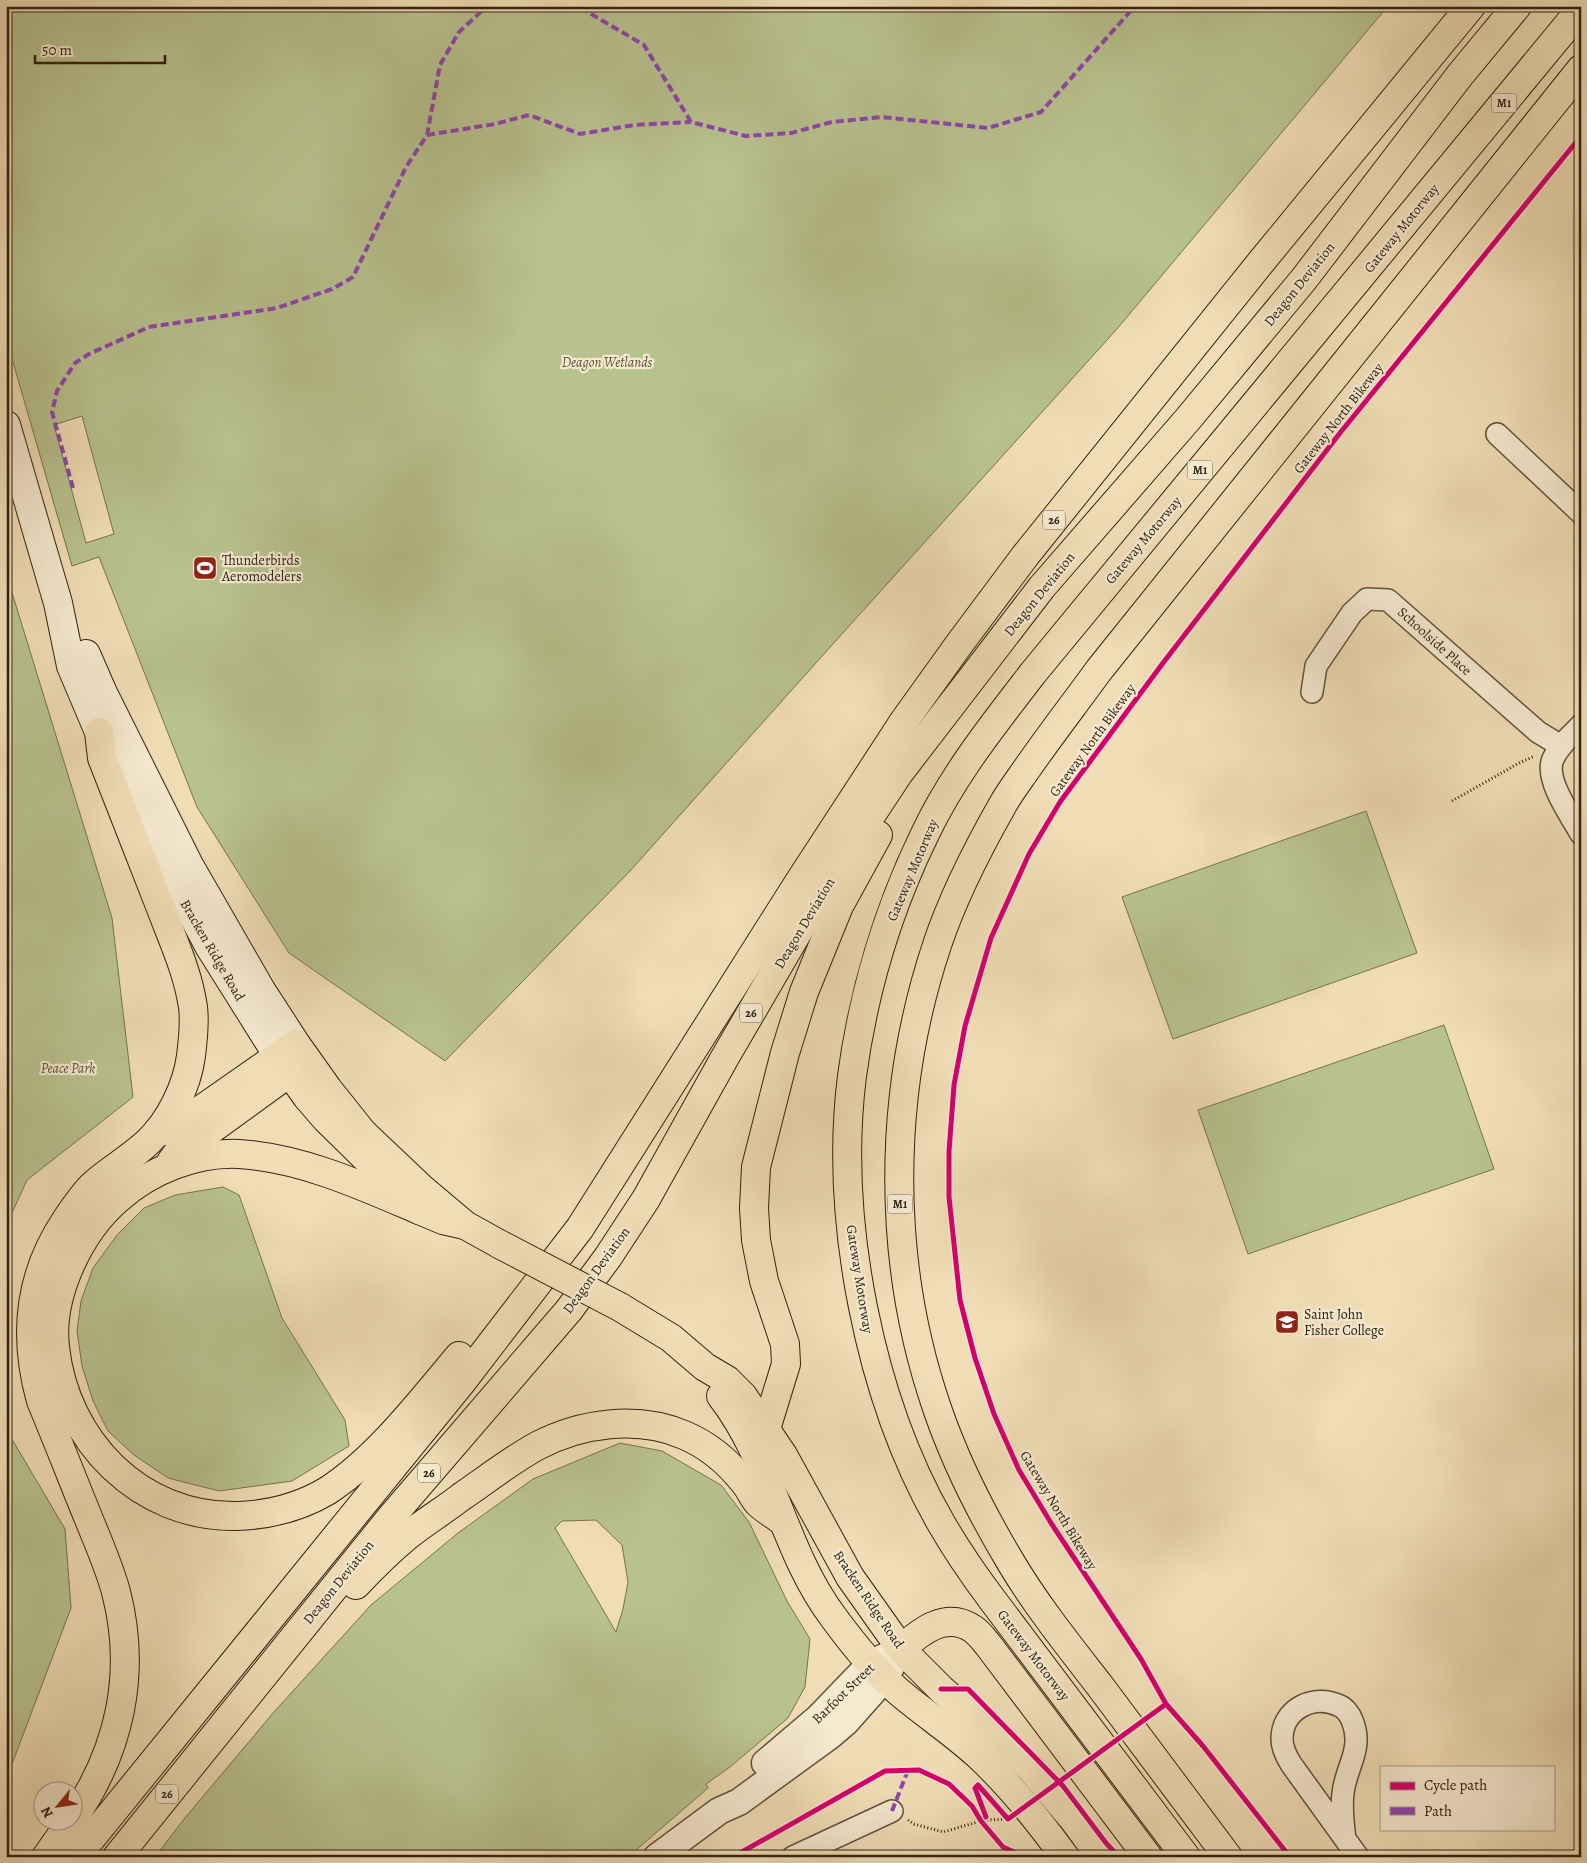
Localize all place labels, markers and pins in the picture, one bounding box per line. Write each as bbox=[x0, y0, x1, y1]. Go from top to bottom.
place label: Thunderbirds Aeromodelers bbox=[221, 551, 302, 586]
sports icon: Thunderbirds Aeromodelers bbox=[192, 555, 218, 581]
place label: Saint John Fisher College bbox=[1304, 1305, 1384, 1340]
school or university icon: Saint John Fisher College bbox=[1274, 1309, 1300, 1335]

